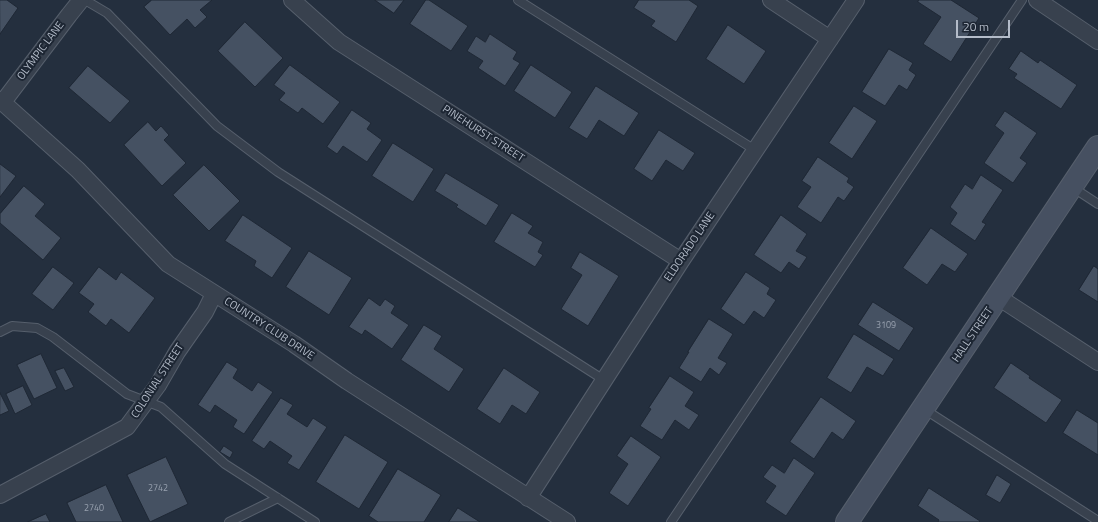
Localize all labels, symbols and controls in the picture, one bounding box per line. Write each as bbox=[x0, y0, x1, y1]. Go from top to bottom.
scale bar bbox=[958, 12, 1012, 38]
text: 20 m bbox=[963, 17, 989, 36]
street label: OLYMPIC LANE bbox=[15, 19, 67, 83]
street label: PINEHURST STREET bbox=[440, 103, 526, 165]
street label: ELDORADO LANE bbox=[662, 210, 718, 284]
street label: COUNTRY CLUB DRIVE bbox=[221, 295, 317, 363]
street label: HALL STREET bbox=[950, 305, 996, 365]
house number: 3109 bbox=[876, 321, 896, 331]
street label: COLONIAL STREET bbox=[129, 341, 187, 421]
house number: 2742 bbox=[148, 484, 168, 494]
house number: 2740 bbox=[84, 504, 104, 514]

